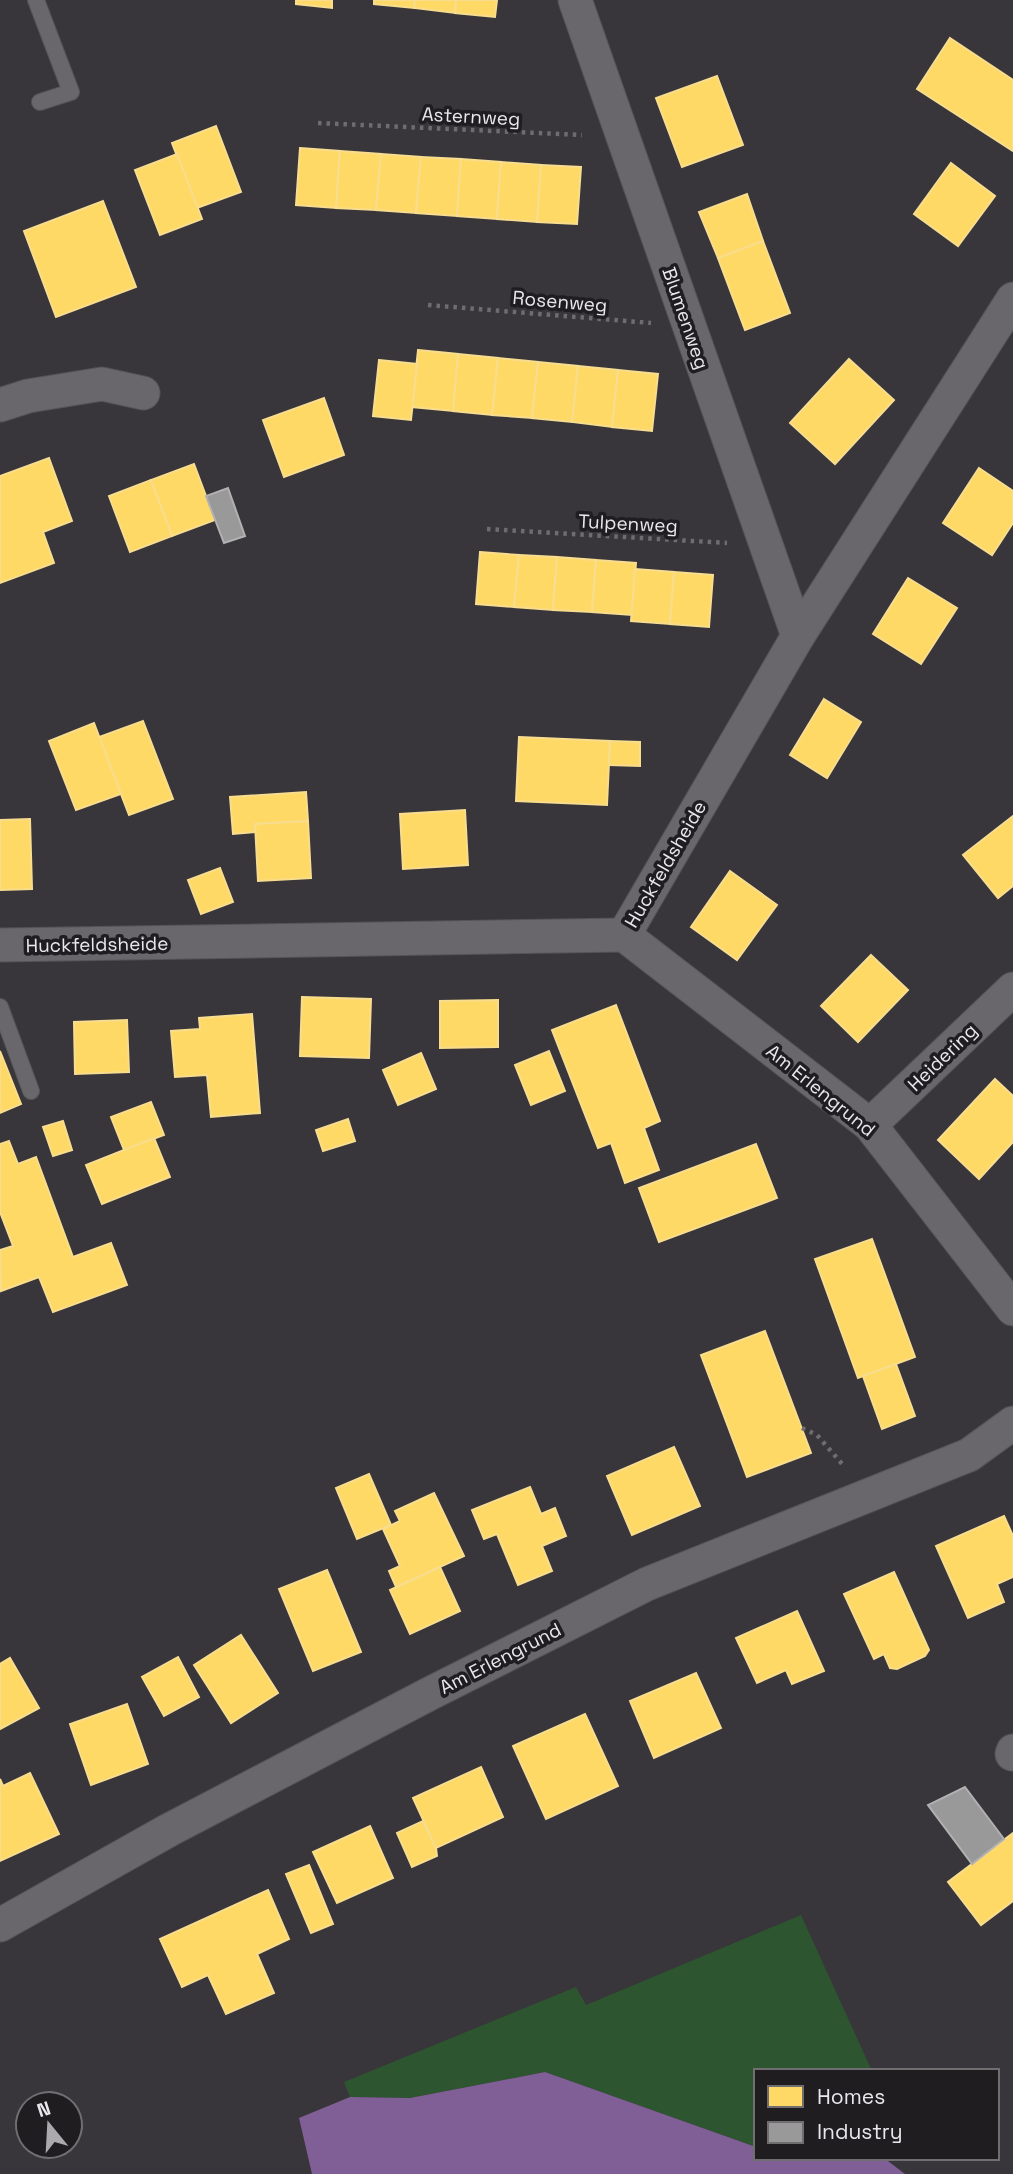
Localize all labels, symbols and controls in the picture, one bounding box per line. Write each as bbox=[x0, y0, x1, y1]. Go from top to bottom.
street label: Asternweg bbox=[421, 101, 521, 132]
street label: Blumenweg bbox=[656, 264, 715, 373]
street label: Rosenweg bbox=[512, 285, 608, 318]
street label: Tulpenweg bbox=[578, 508, 678, 539]
street label: Huckfeldsheide bbox=[619, 796, 712, 932]
street label: Huckfeldsheide bbox=[25, 931, 169, 958]
street label: Heidering bbox=[902, 1018, 983, 1097]
street label: Am Erlengrund bbox=[761, 1039, 880, 1142]
street label: Am Erlengrund bbox=[435, 1617, 565, 1700]
legend bbox=[754, 2069, 999, 2160]
text: Homes bbox=[817, 2083, 885, 2110]
north arrow bbox=[14, 2090, 84, 2160]
text: N bbox=[34, 2095, 54, 2123]
text: Industry bbox=[817, 2118, 903, 2145]

